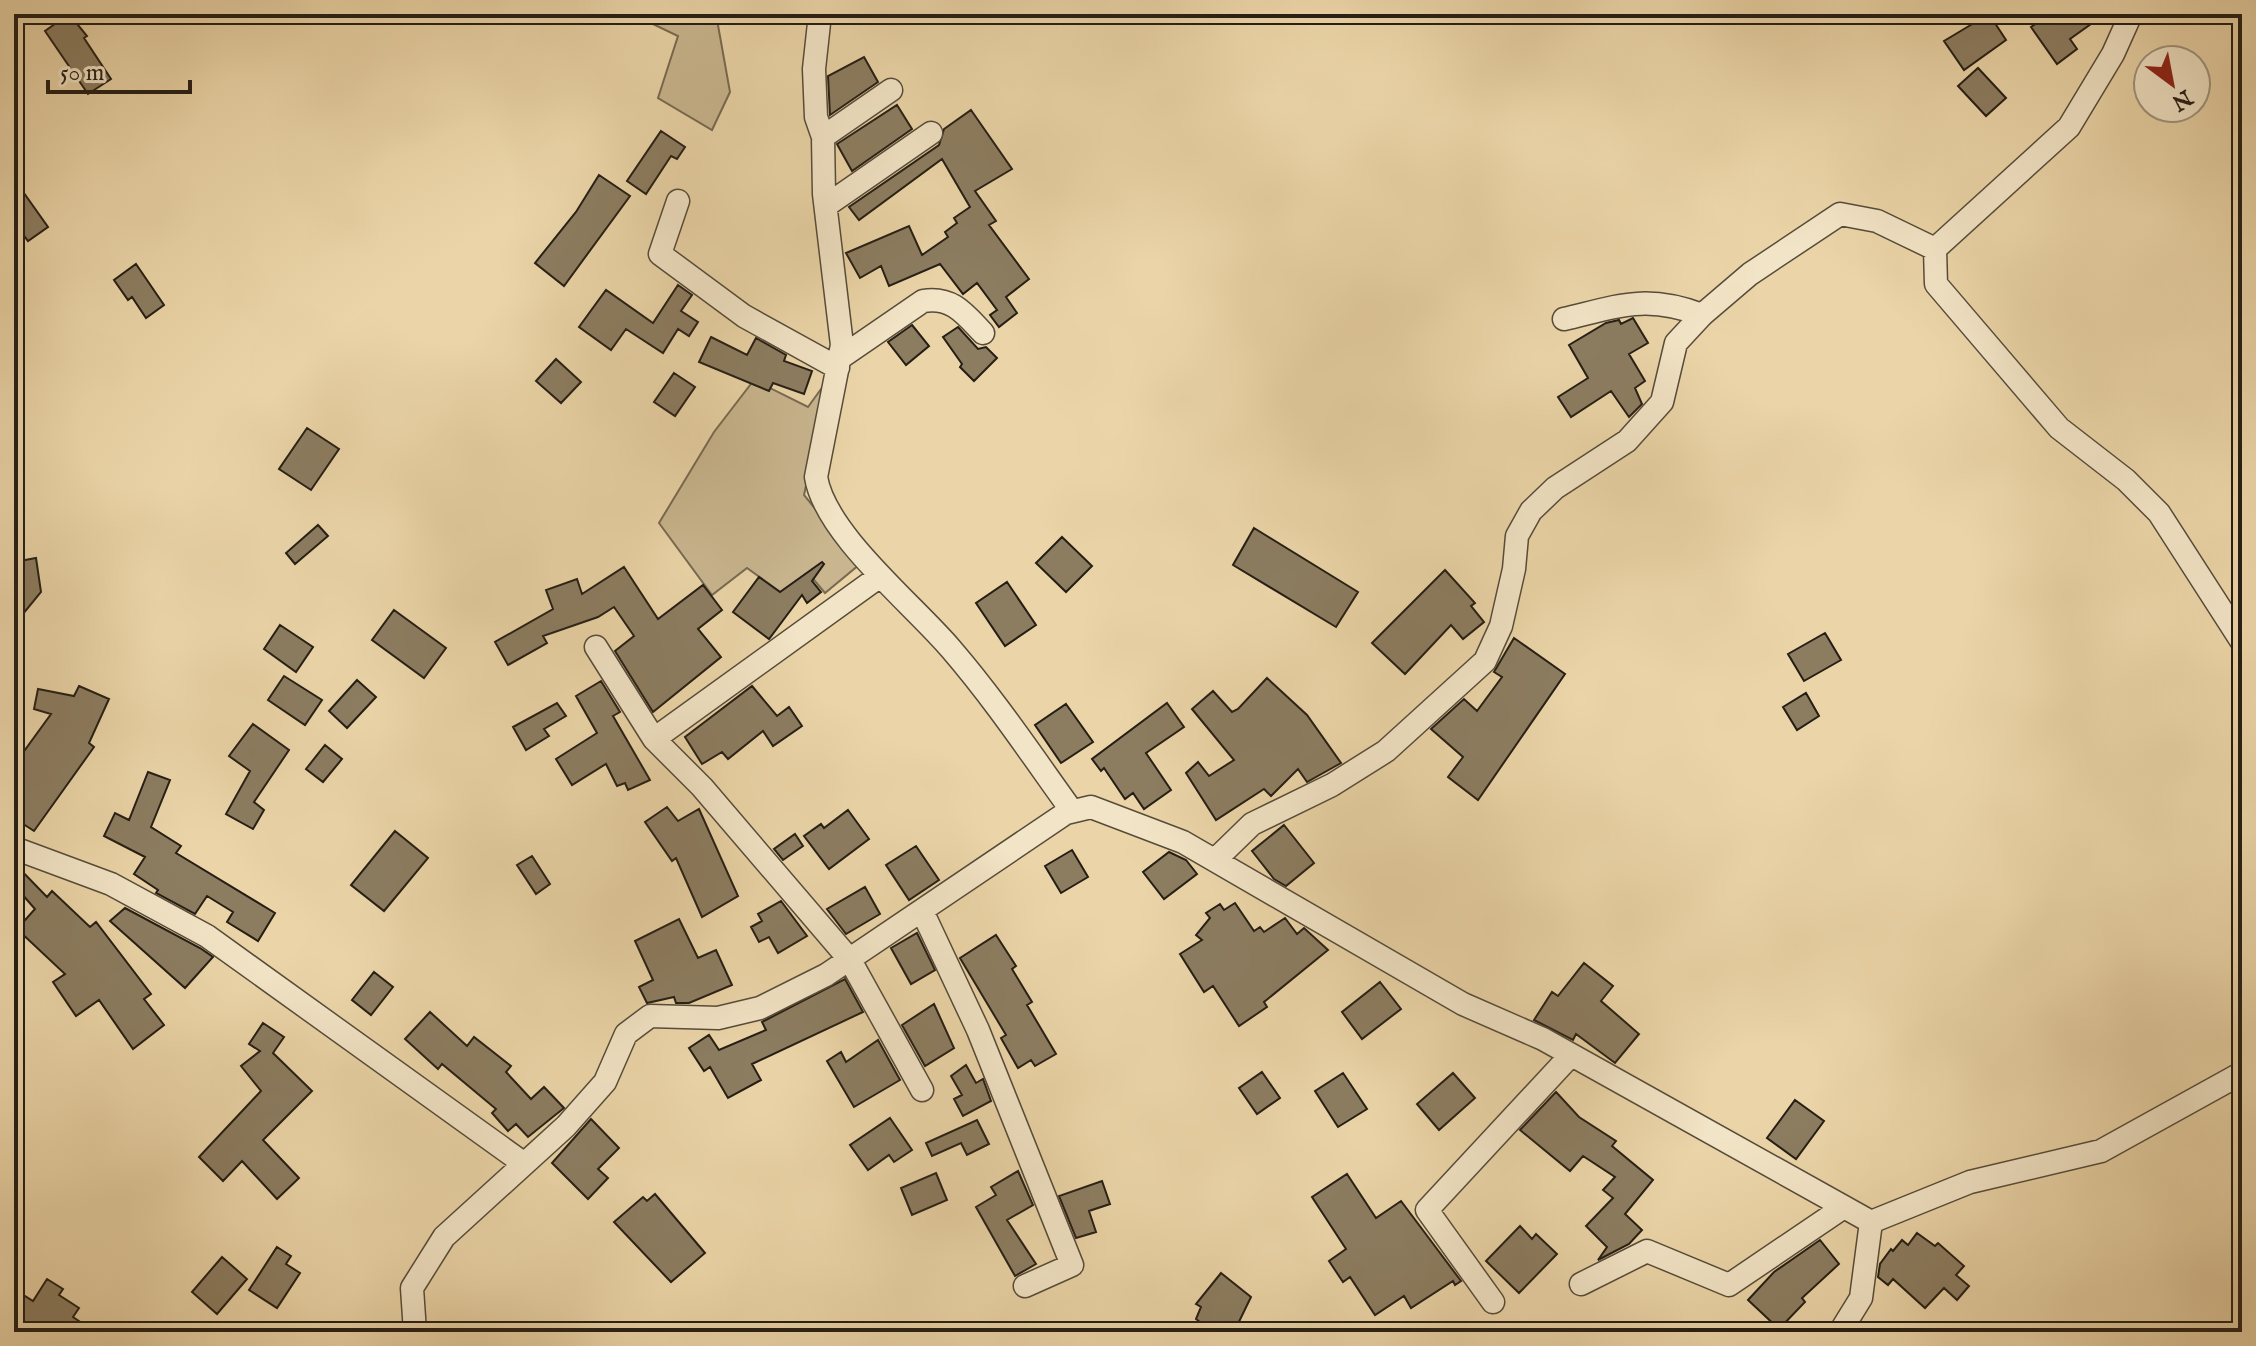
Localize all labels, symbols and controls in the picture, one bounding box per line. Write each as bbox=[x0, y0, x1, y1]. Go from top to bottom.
scale bar bbox=[48, 44, 190, 94]
north arrow bbox=[2132, 44, 2212, 124]
text: 50 m bbox=[60, 58, 104, 89]
text: N bbox=[2166, 82, 2198, 116]

